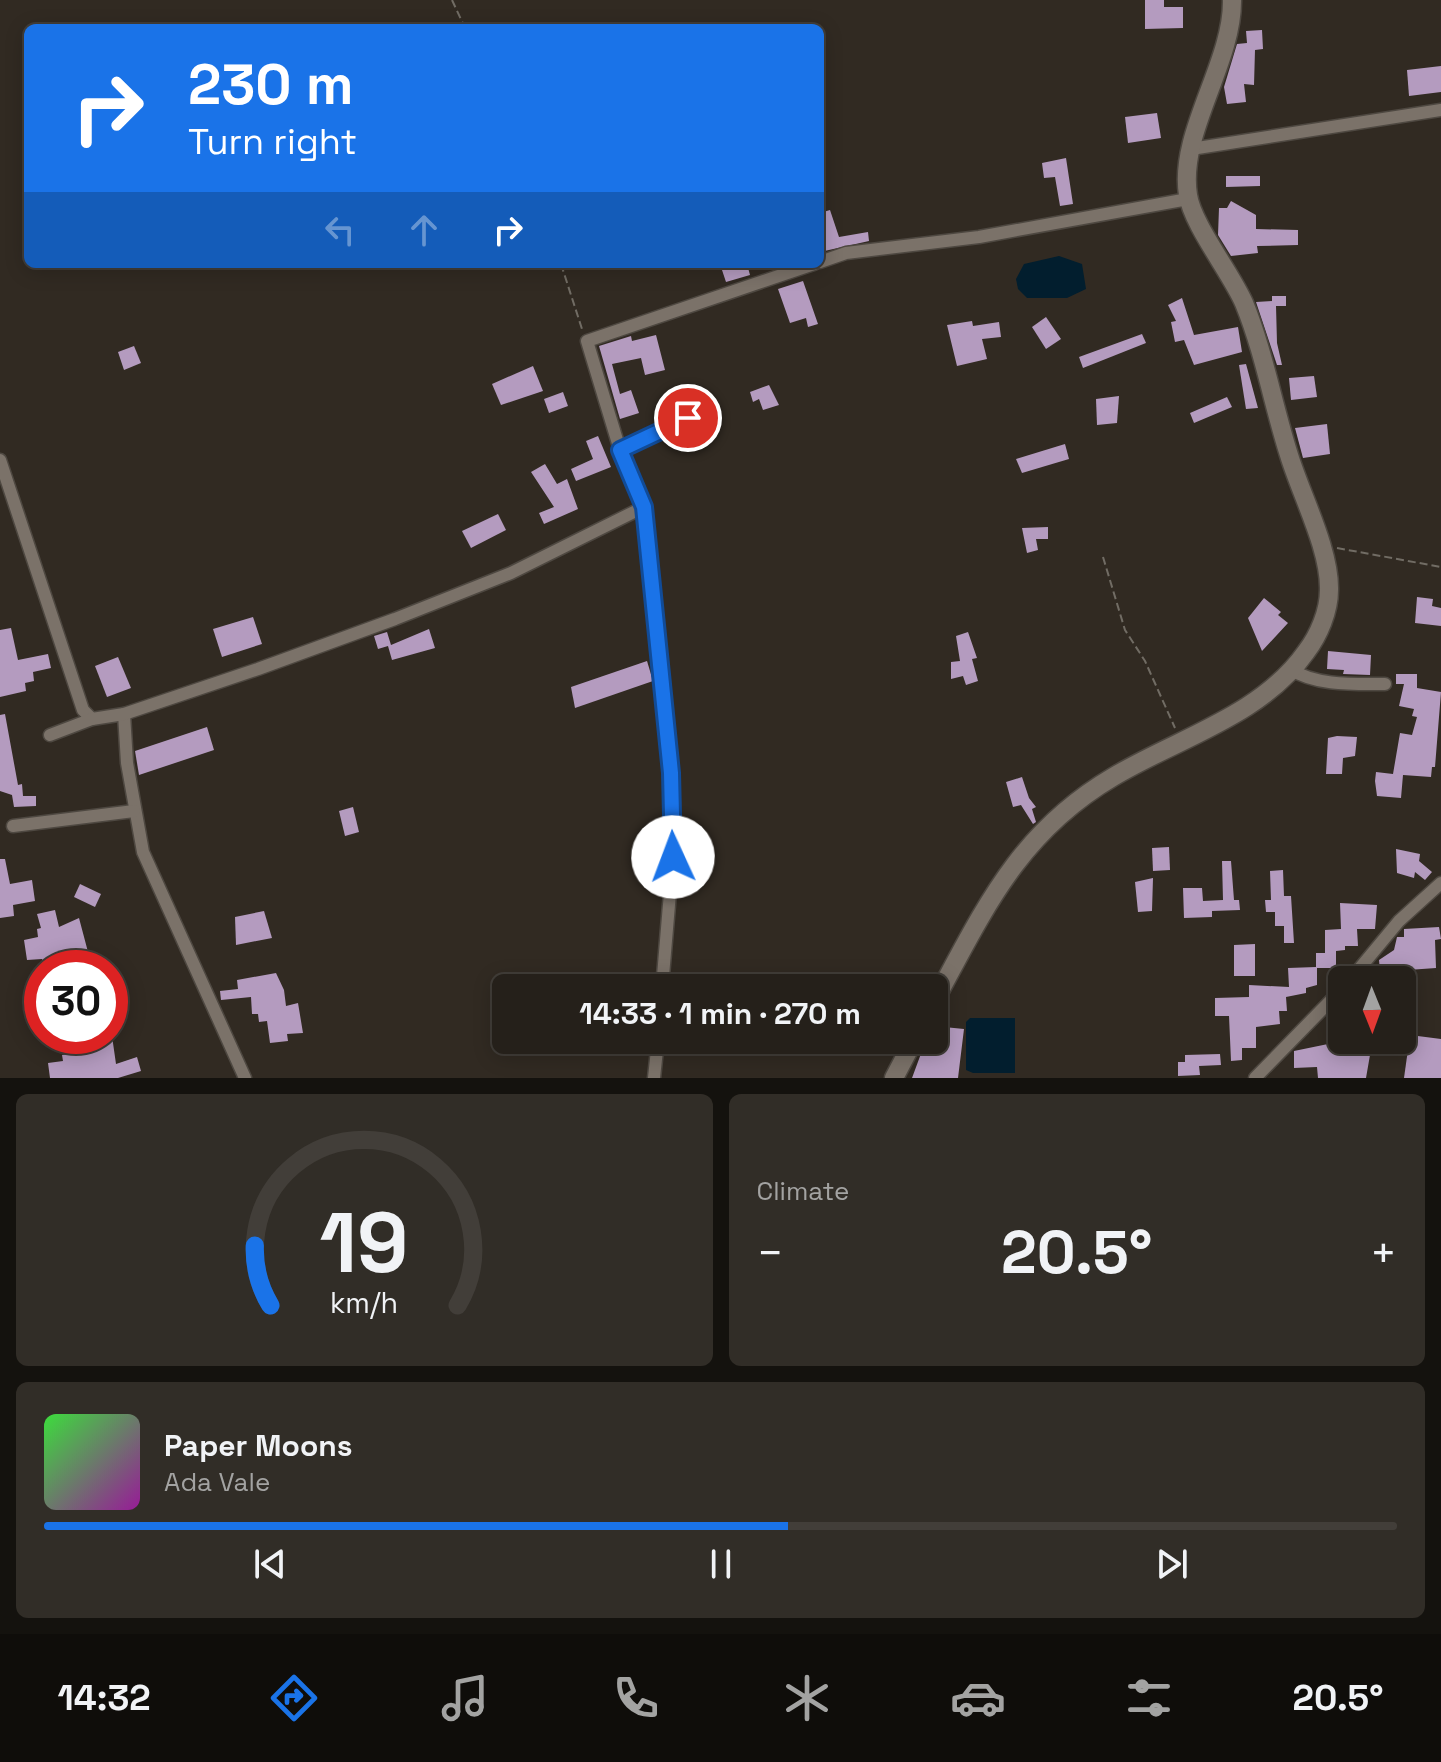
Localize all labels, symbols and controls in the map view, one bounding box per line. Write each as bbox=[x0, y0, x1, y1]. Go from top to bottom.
text: 230 m bbox=[188, 49, 354, 120]
icon: right bbox=[56, 56, 160, 160]
text: Turn right bbox=[188, 119, 357, 165]
icon: left bbox=[318, 208, 362, 252]
icon: ahead bbox=[402, 208, 446, 252]
icon: right bbox=[486, 208, 530, 252]
pin bbox=[654, 384, 722, 452]
icon: arrive bbox=[666, 396, 710, 440]
position arrow bbox=[631, 815, 715, 899]
speed limit sign: 30 bbox=[24, 950, 128, 1054]
north arrow bbox=[1328, 966, 1416, 1054]
map controls bbox=[1328, 966, 1416, 1054]
text: 14:33 · 1 min · 270 m bbox=[579, 994, 861, 1033]
text: Climate bbox=[757, 1174, 849, 1208]
text: 19 bbox=[320, 1190, 409, 1296]
text: 20.5° bbox=[1001, 1214, 1152, 1291]
text: − bbox=[757, 1225, 784, 1281]
text: + bbox=[1370, 1225, 1397, 1281]
text: km/h bbox=[330, 1285, 398, 1321]
text: Paper Moons bbox=[164, 1426, 353, 1465]
text: Ada Vale bbox=[164, 1465, 270, 1499]
icon: previous bbox=[248, 1542, 292, 1586]
icon: pause bbox=[699, 1542, 743, 1586]
icon: next bbox=[1150, 1542, 1194, 1586]
icon: directions bbox=[266, 1670, 322, 1726]
icon: music bbox=[437, 1670, 493, 1726]
icon: phone bbox=[608, 1670, 664, 1726]
icon: climate bbox=[779, 1670, 835, 1726]
icon: car bbox=[950, 1670, 1006, 1726]
icon: filters bbox=[1121, 1670, 1177, 1726]
text: 14:32 bbox=[58, 1675, 151, 1721]
text: 20.5° bbox=[1293, 1675, 1383, 1721]

